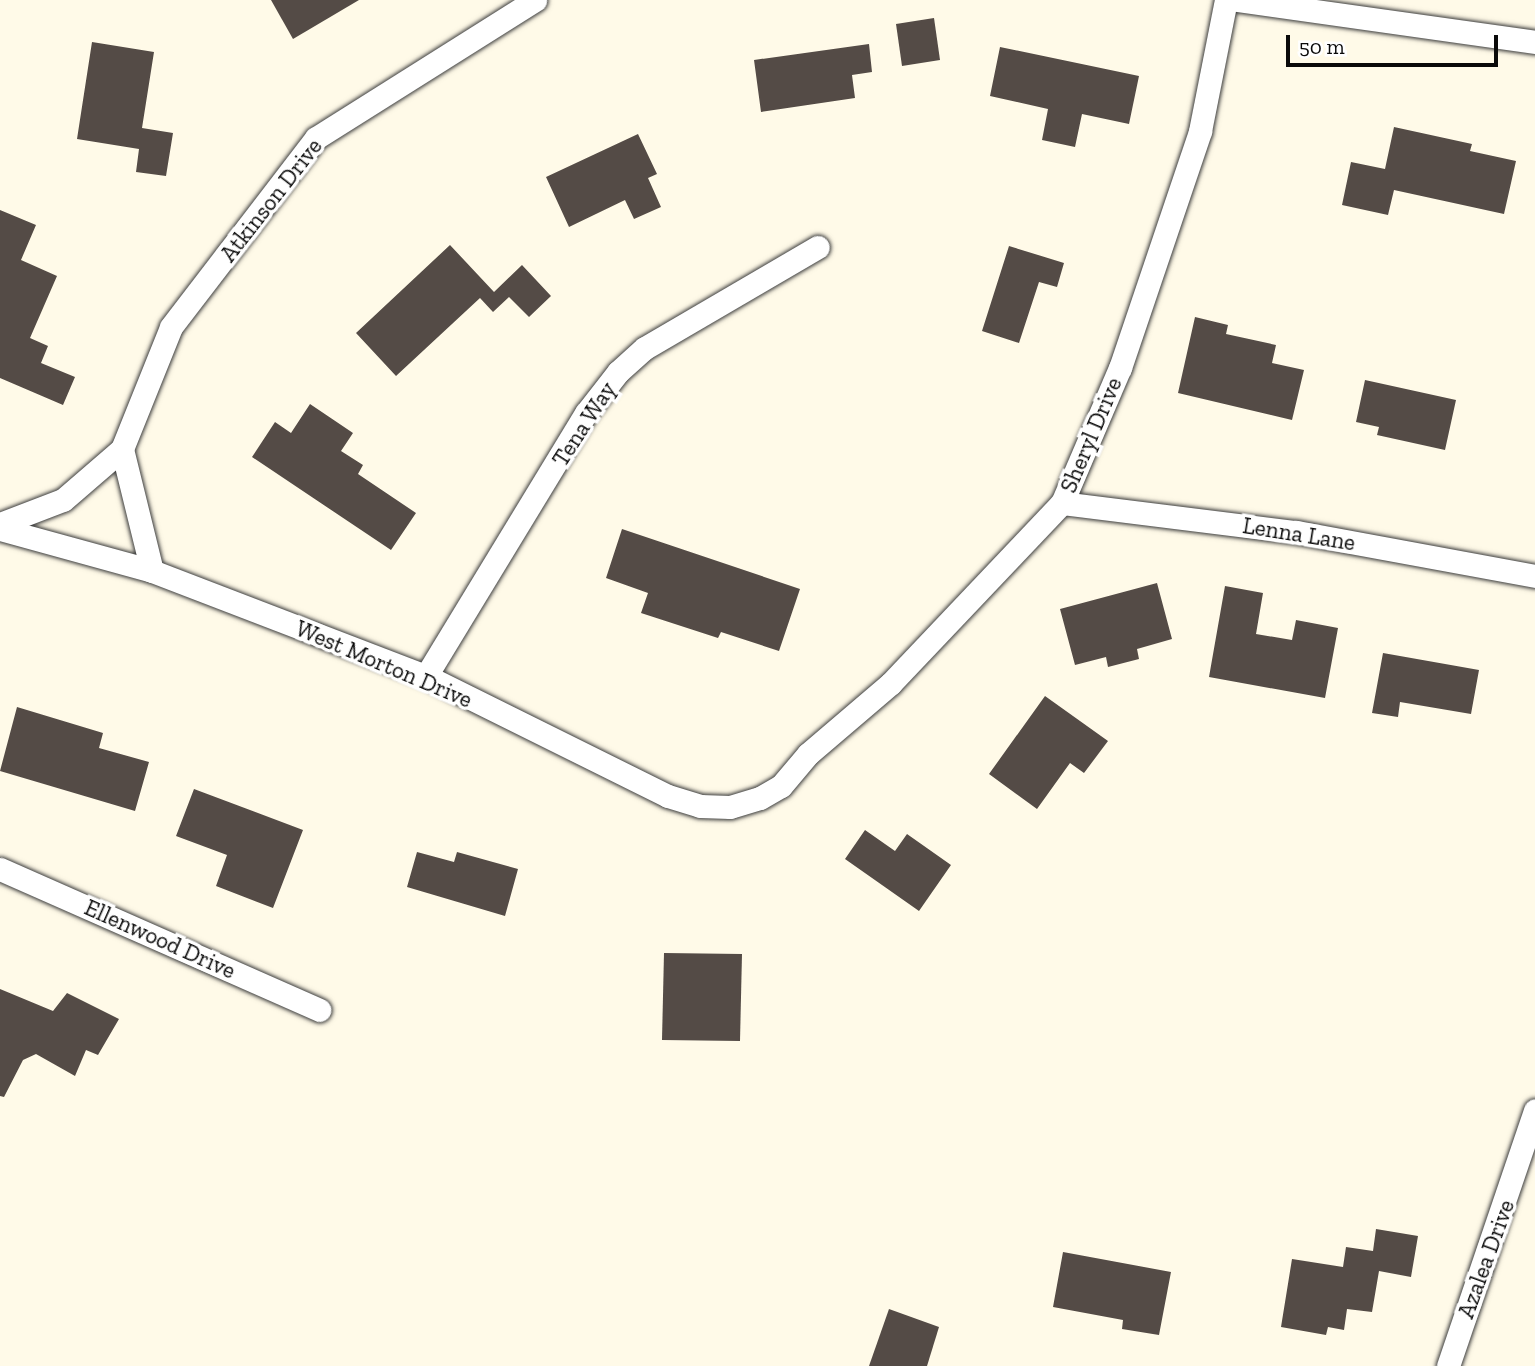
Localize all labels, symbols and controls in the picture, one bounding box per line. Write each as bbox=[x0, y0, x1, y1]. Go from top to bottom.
scale bar bbox=[1290, 21, 1502, 65]
text: 50 m bbox=[1299, 34, 1345, 59]
street label: Atkinson Drive bbox=[214, 133, 328, 267]
street label: Sheryl Drive bbox=[1054, 373, 1128, 497]
street label: Tena Way bbox=[546, 376, 622, 472]
street label: Lenna Lane bbox=[1241, 511, 1357, 557]
street label: West Morton Drive bbox=[292, 614, 476, 714]
street label: Ellenwood Drive bbox=[80, 893, 240, 985]
street label: Azalea Drive bbox=[1452, 1196, 1520, 1322]

